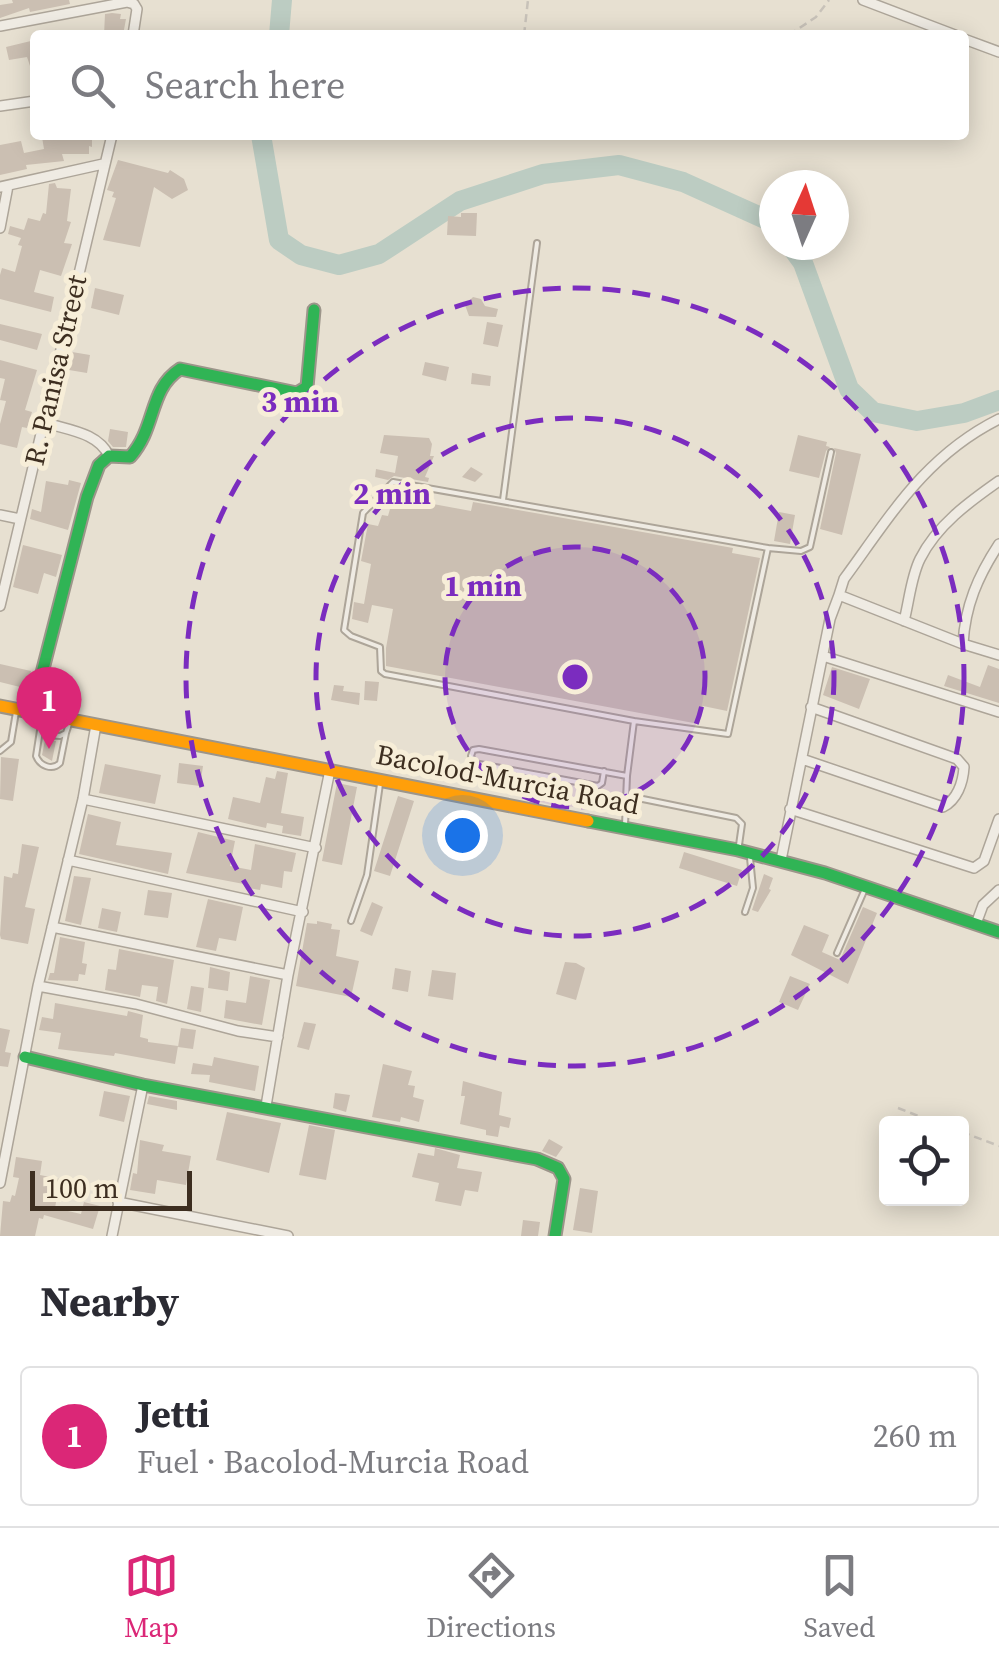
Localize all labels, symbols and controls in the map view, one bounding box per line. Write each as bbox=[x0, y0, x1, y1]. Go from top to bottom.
search box bbox=[30, 30, 969, 140]
icon: search bbox=[65, 58, 120, 113]
text: Search here bbox=[145, 59, 345, 111]
north arrow bbox=[759, 170, 849, 260]
street label: R. Panisa Street bbox=[15, 270, 96, 469]
text: 3 min bbox=[261, 381, 339, 422]
text: 2 min bbox=[353, 473, 431, 514]
text: 1 min bbox=[444, 565, 522, 606]
centre of rings bbox=[557, 659, 593, 695]
pin: 1 bbox=[17, 666, 82, 749]
street label: Bacolod-Murcia Road bbox=[373, 735, 643, 823]
your location bbox=[437, 810, 488, 861]
map controls bbox=[879, 1116, 969, 1206]
button: locate bbox=[879, 1116, 969, 1206]
scale bar bbox=[30, 1166, 192, 1210]
text: 100 m bbox=[45, 1169, 119, 1207]
text: Nearby bbox=[40, 1272, 179, 1330]
text: Jetti bbox=[137, 1388, 210, 1440]
text: 1 bbox=[66, 1414, 83, 1458]
text: 260 m bbox=[873, 1414, 957, 1458]
text: Fuel · Bacolod-Murcia Road bbox=[137, 1440, 529, 1484]
tab: Map bbox=[124, 1548, 179, 1646]
tab: Directions bbox=[426, 1548, 556, 1646]
tab: Saved bbox=[803, 1548, 875, 1646]

